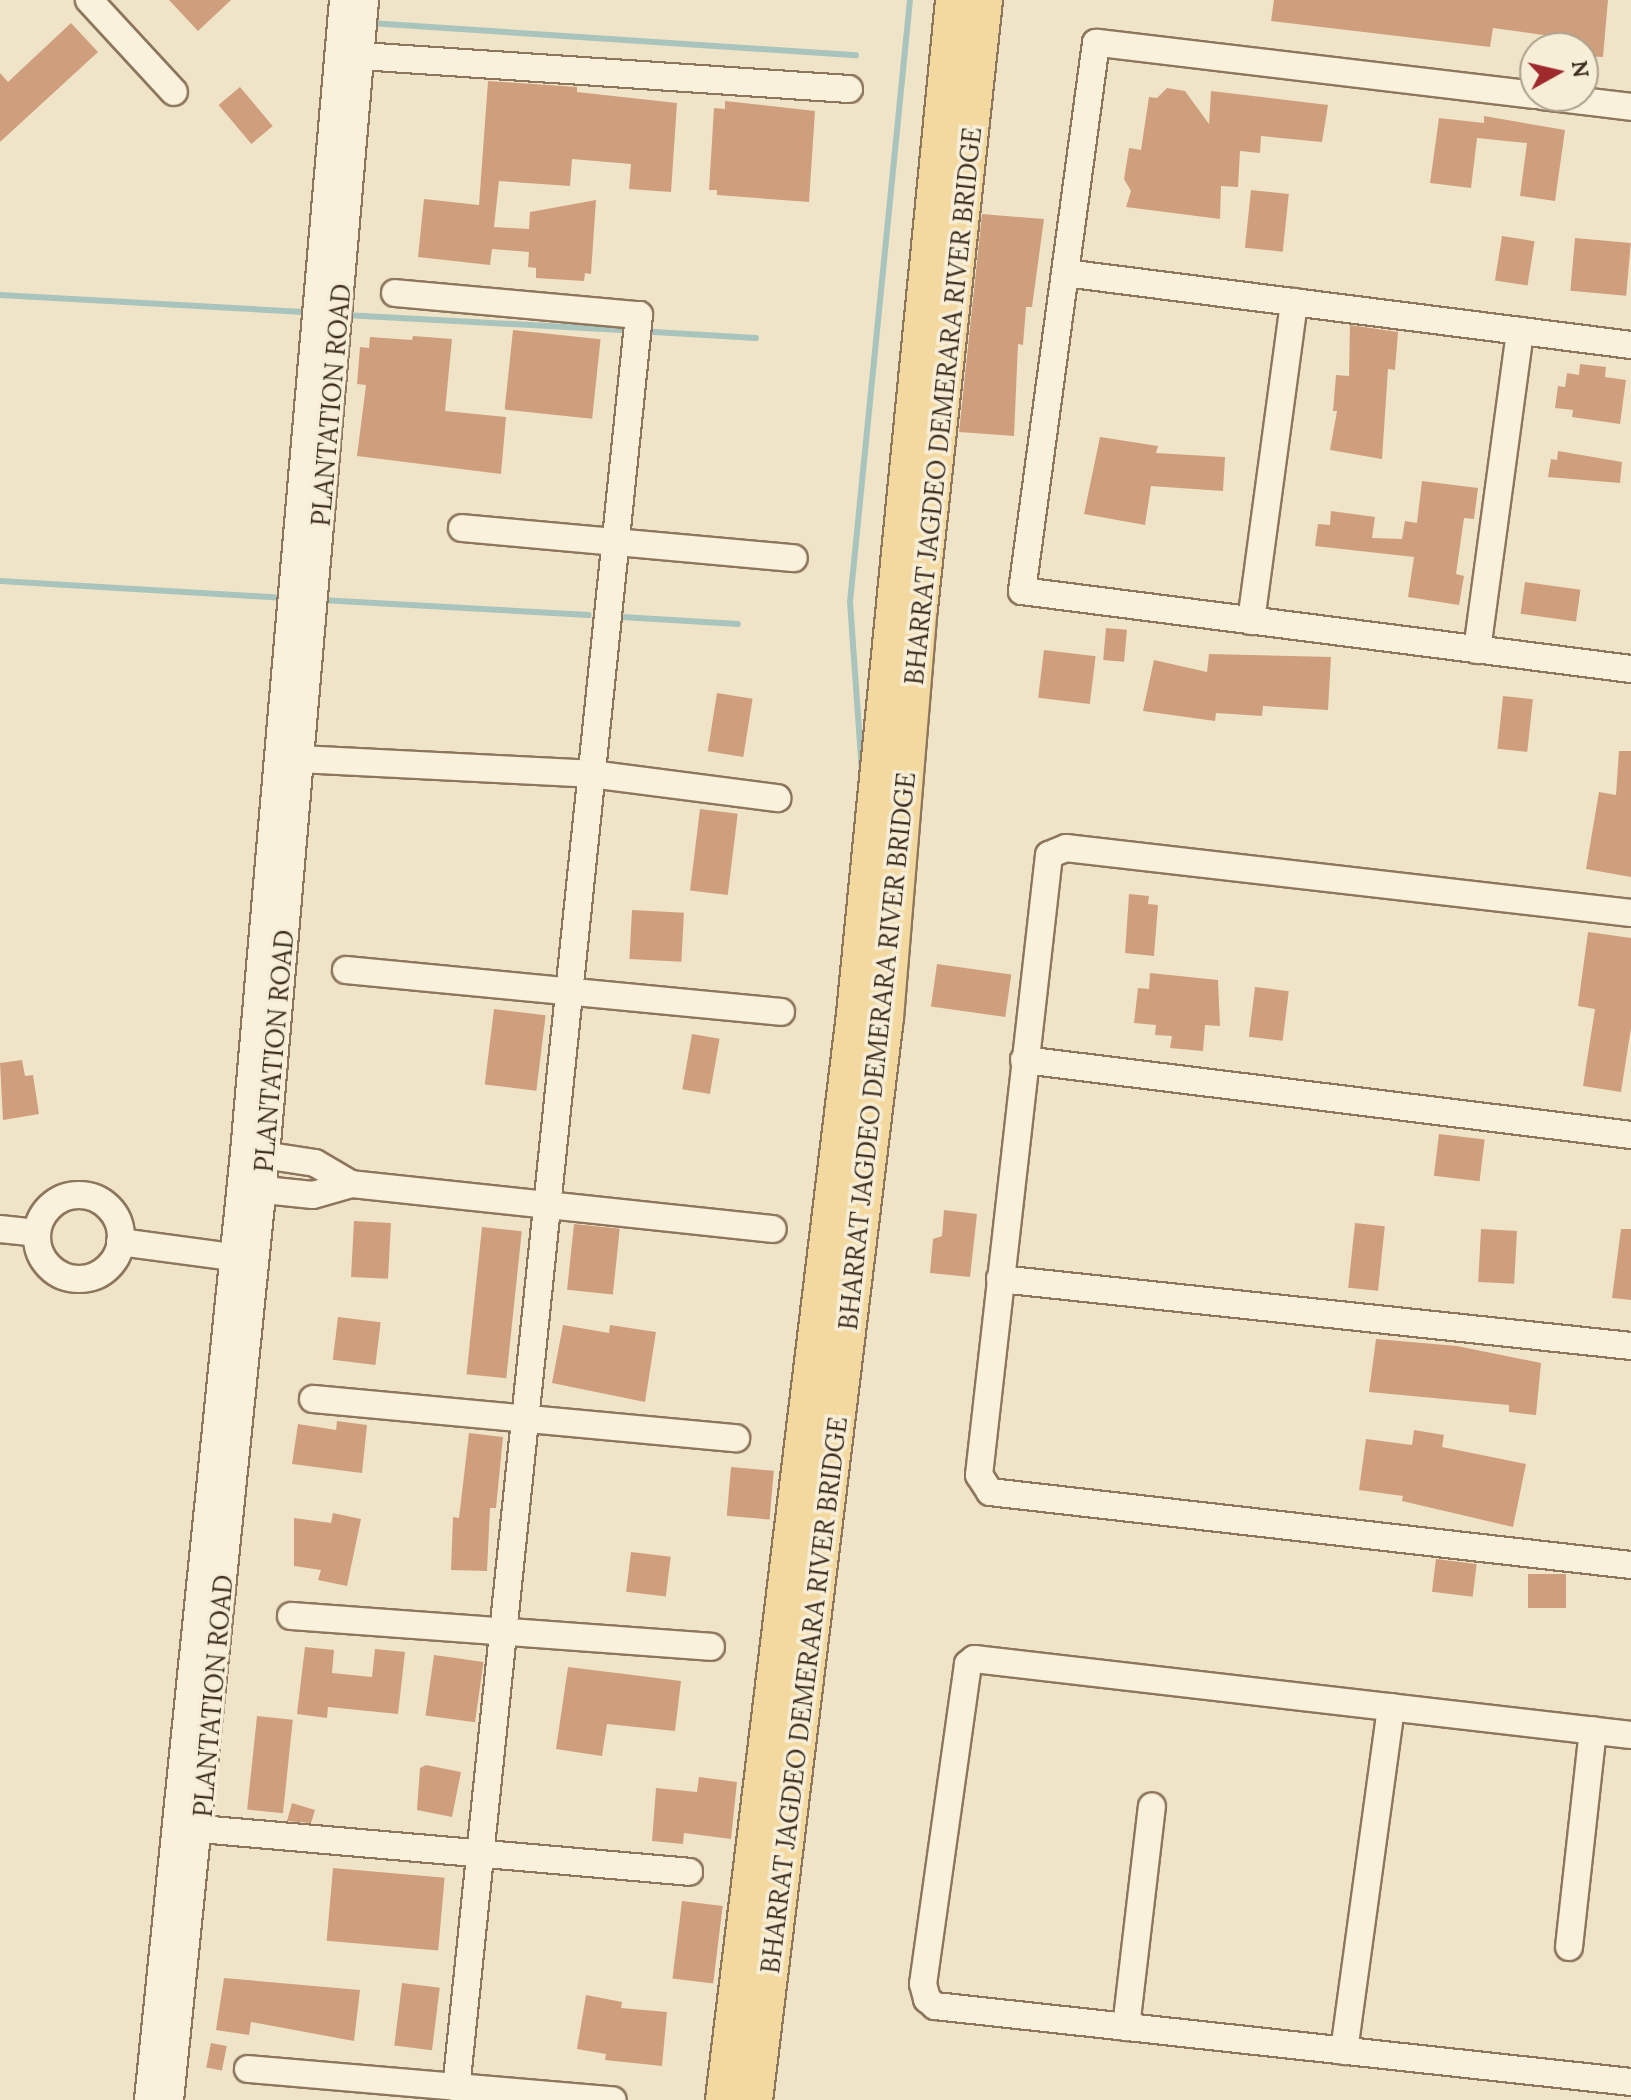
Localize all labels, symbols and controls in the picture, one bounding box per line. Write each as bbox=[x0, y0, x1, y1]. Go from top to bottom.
north arrow bbox=[1519, 32, 1599, 112]
text: N bbox=[1566, 59, 1596, 79]
street label: BHARRAT JAGDEO DEMERARA RIVER BRIDGE bbox=[898, 126, 988, 686]
street label: PLANTATION ROAD bbox=[305, 282, 357, 528]
street label: BHARRAT JAGDEO DEMERARA RIVER BRIDGE bbox=[832, 771, 922, 1331]
street label: PLANTATION ROAD bbox=[248, 928, 300, 1174]
street label: BHARRAT JAGDEO DEMERARA RIVER BRIDGE bbox=[754, 1415, 854, 1975]
street label: PLANTATION ROAD bbox=[187, 1573, 239, 1819]

